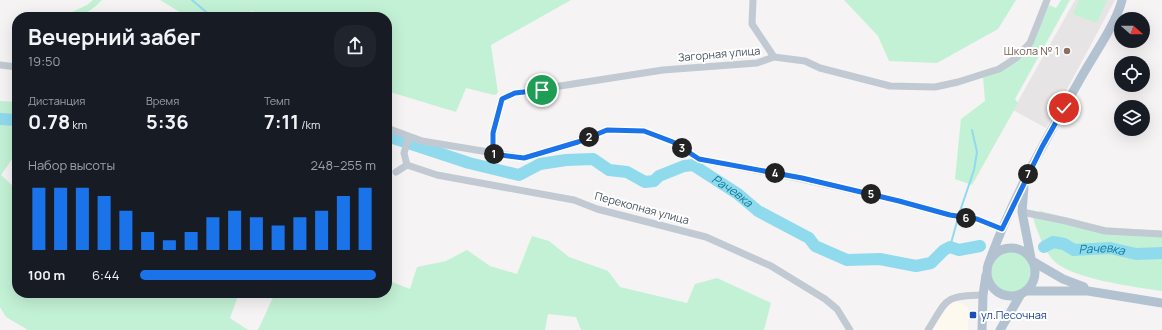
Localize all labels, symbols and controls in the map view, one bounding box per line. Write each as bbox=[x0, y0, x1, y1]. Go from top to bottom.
north arrow bbox=[1114, 12, 1150, 48]
map controls bbox=[1114, 12, 1150, 136]
text: Вечерний забег bbox=[28, 22, 201, 52]
button: share bbox=[334, 25, 376, 67]
street label: Загорная улица bbox=[677, 42, 761, 65]
place label: Школа № 1 bbox=[1004, 43, 1059, 58]
marker: Школа № 1 bbox=[1062, 46, 1072, 56]
text: 19:50 bbox=[28, 52, 60, 70]
button: locate bbox=[1114, 56, 1150, 92]
pin bbox=[525, 73, 559, 107]
icon: arrive bbox=[531, 79, 553, 101]
pin bbox=[1047, 91, 1081, 125]
text: Дистанция bbox=[28, 93, 85, 108]
text: Время bbox=[146, 93, 179, 108]
text: Темп bbox=[264, 93, 290, 108]
icon: check bbox=[1053, 97, 1075, 119]
button: layers bbox=[1114, 100, 1150, 136]
text: 0.78 bbox=[28, 108, 70, 135]
text: 5:36 bbox=[146, 108, 189, 135]
text: 7:11 bbox=[264, 108, 299, 135]
text: km bbox=[70, 117, 87, 132]
text: /km bbox=[299, 117, 320, 132]
pin: 2 bbox=[579, 127, 599, 147]
text: 2 bbox=[586, 129, 592, 144]
pin: 3 bbox=[672, 138, 692, 158]
text: 3 bbox=[679, 140, 685, 155]
pin: 1 bbox=[484, 144, 504, 164]
text: 1 bbox=[492, 146, 496, 161]
text: Набор высоты bbox=[28, 156, 115, 174]
text: 248–255 m bbox=[311, 156, 376, 174]
pin: 4 bbox=[765, 163, 785, 183]
pin: 7 bbox=[1018, 164, 1038, 184]
text: 4 bbox=[772, 165, 778, 180]
text: 7 bbox=[1025, 166, 1031, 181]
water label: Рачевка bbox=[709, 170, 758, 212]
pin: 5 bbox=[861, 184, 881, 204]
text: 5 bbox=[868, 186, 874, 201]
street label: Перекопная улица bbox=[593, 188, 691, 227]
pin: 6 bbox=[956, 208, 976, 228]
text: 6 bbox=[963, 210, 969, 225]
water label: Рачевка bbox=[1078, 239, 1128, 259]
text: 100 m bbox=[28, 266, 65, 284]
text: 6:44 bbox=[92, 266, 119, 284]
place label: ул.Песочная bbox=[981, 307, 1047, 322]
marker: ул.Песочная bbox=[968, 310, 978, 320]

